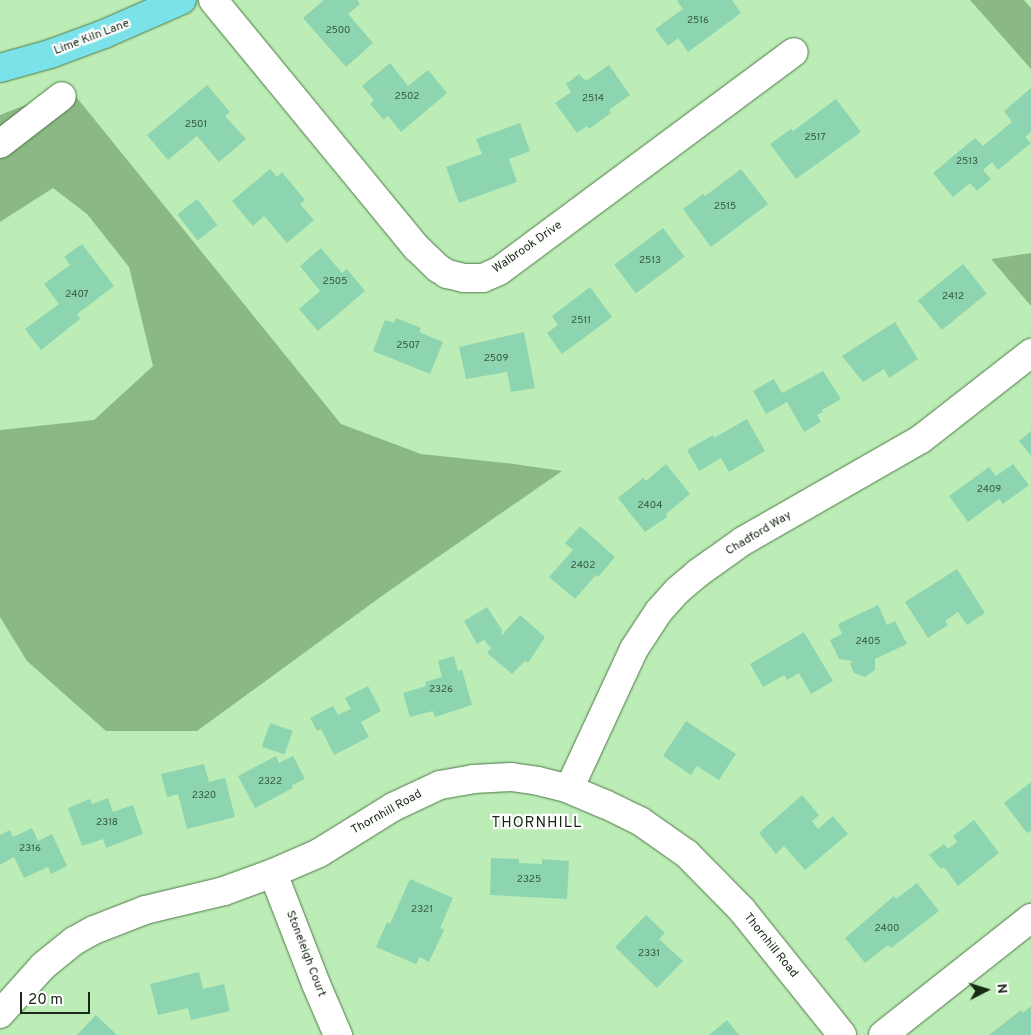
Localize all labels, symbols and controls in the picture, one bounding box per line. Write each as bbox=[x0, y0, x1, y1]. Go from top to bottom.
house number: 2516 bbox=[687, 15, 709, 27]
street label: Lime Kiln Lane bbox=[52, 17, 132, 59]
house number: 2500 bbox=[325, 25, 351, 37]
house number: 2502 bbox=[395, 91, 419, 103]
house number: 2514 bbox=[582, 93, 604, 105]
house number: 2501 bbox=[185, 119, 207, 131]
house number: 2517 bbox=[804, 132, 826, 144]
house number: 2513 bbox=[956, 156, 978, 168]
house number: 2515 bbox=[714, 201, 736, 213]
street label: Walbrook Drive bbox=[490, 219, 566, 277]
house number: 2513 bbox=[639, 255, 661, 267]
house number: 2505 bbox=[323, 276, 347, 288]
house number: 2407 bbox=[65, 289, 89, 301]
house number: 2412 bbox=[942, 291, 964, 303]
house number: 2511 bbox=[571, 315, 591, 327]
house number: 2507 bbox=[396, 340, 420, 352]
house number: 2509 bbox=[484, 353, 508, 365]
house number: 2409 bbox=[977, 484, 1001, 496]
house number: 2404 bbox=[638, 500, 662, 512]
street label: Chadford Way bbox=[723, 509, 795, 559]
house number: 2402 bbox=[571, 560, 595, 572]
house number: 2405 bbox=[856, 636, 880, 648]
house number: 2326 bbox=[429, 684, 453, 696]
house number: 2322 bbox=[258, 776, 282, 788]
street label: Thornhill Road bbox=[349, 788, 425, 838]
house number: 2320 bbox=[192, 790, 216, 802]
district label: THORNHILL bbox=[490, 815, 584, 833]
house number: 2318 bbox=[96, 817, 118, 829]
house number: 2316 bbox=[19, 843, 41, 855]
house number: 2325 bbox=[517, 874, 541, 886]
house number: 2321 bbox=[411, 904, 433, 916]
street label: Stoneleigh Court bbox=[282, 909, 328, 999]
street label: Thornhill Road bbox=[740, 911, 800, 981]
house number: 2400 bbox=[875, 923, 899, 935]
house number: 2331 bbox=[638, 948, 660, 960]
north arrow bbox=[961, 965, 1011, 1015]
scale bar bbox=[22, 982, 92, 1014]
text: N bbox=[993, 983, 1010, 994]
text: 20 m bbox=[28, 991, 63, 1010]

